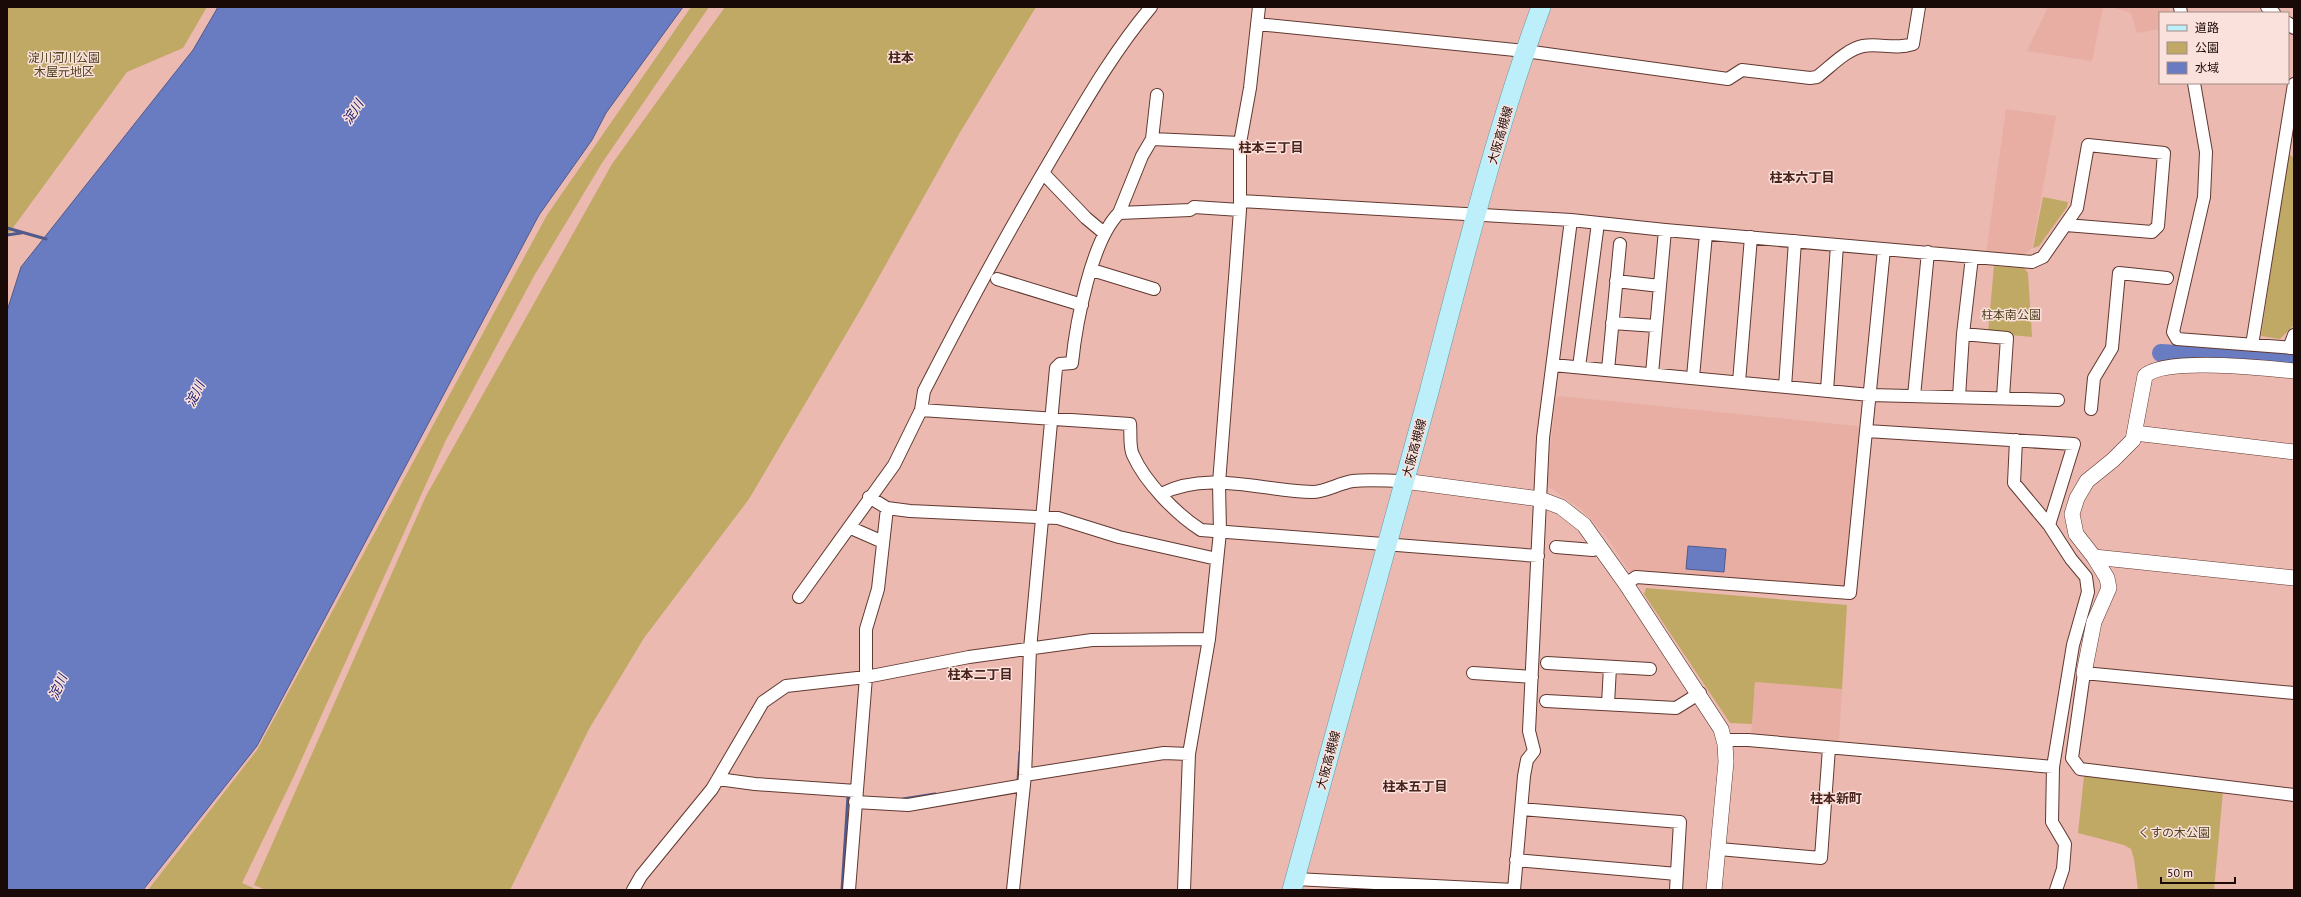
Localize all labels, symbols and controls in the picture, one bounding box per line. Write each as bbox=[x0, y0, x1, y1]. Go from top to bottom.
legend bbox=[2159, 12, 2289, 84]
text: 道路 bbox=[2195, 20, 2219, 35]
text: 公園 bbox=[2195, 40, 2219, 55]
district label: 柱本 bbox=[888, 49, 914, 66]
park label: 淀川河川公園 木屋元地区 bbox=[28, 50, 100, 79]
text: 水域 bbox=[2195, 60, 2219, 75]
water label: 淀川 bbox=[339, 95, 368, 128]
street label: 大阪高槻線 bbox=[1485, 104, 1515, 166]
district label: 柱本三丁目 bbox=[1238, 139, 1304, 156]
district label: 柱本六丁目 bbox=[1769, 169, 1835, 186]
park label: 柱本南公園 bbox=[1981, 307, 2041, 322]
water label: 淀川 bbox=[182, 377, 209, 409]
street label: 大阪高槻線 bbox=[1399, 417, 1429, 479]
district label: 柱本二丁目 bbox=[947, 666, 1013, 683]
water label: 淀川 bbox=[45, 670, 72, 702]
street label: 大阪高槻線 bbox=[1313, 729, 1343, 791]
district label: 柱本五丁目 bbox=[1382, 778, 1448, 795]
district label: 柱本新町 bbox=[1810, 790, 1862, 807]
park label: くすの木公園 bbox=[2138, 825, 2210, 840]
scale bar bbox=[2161, 859, 2235, 885]
text: 50 m bbox=[2167, 865, 2193, 880]

